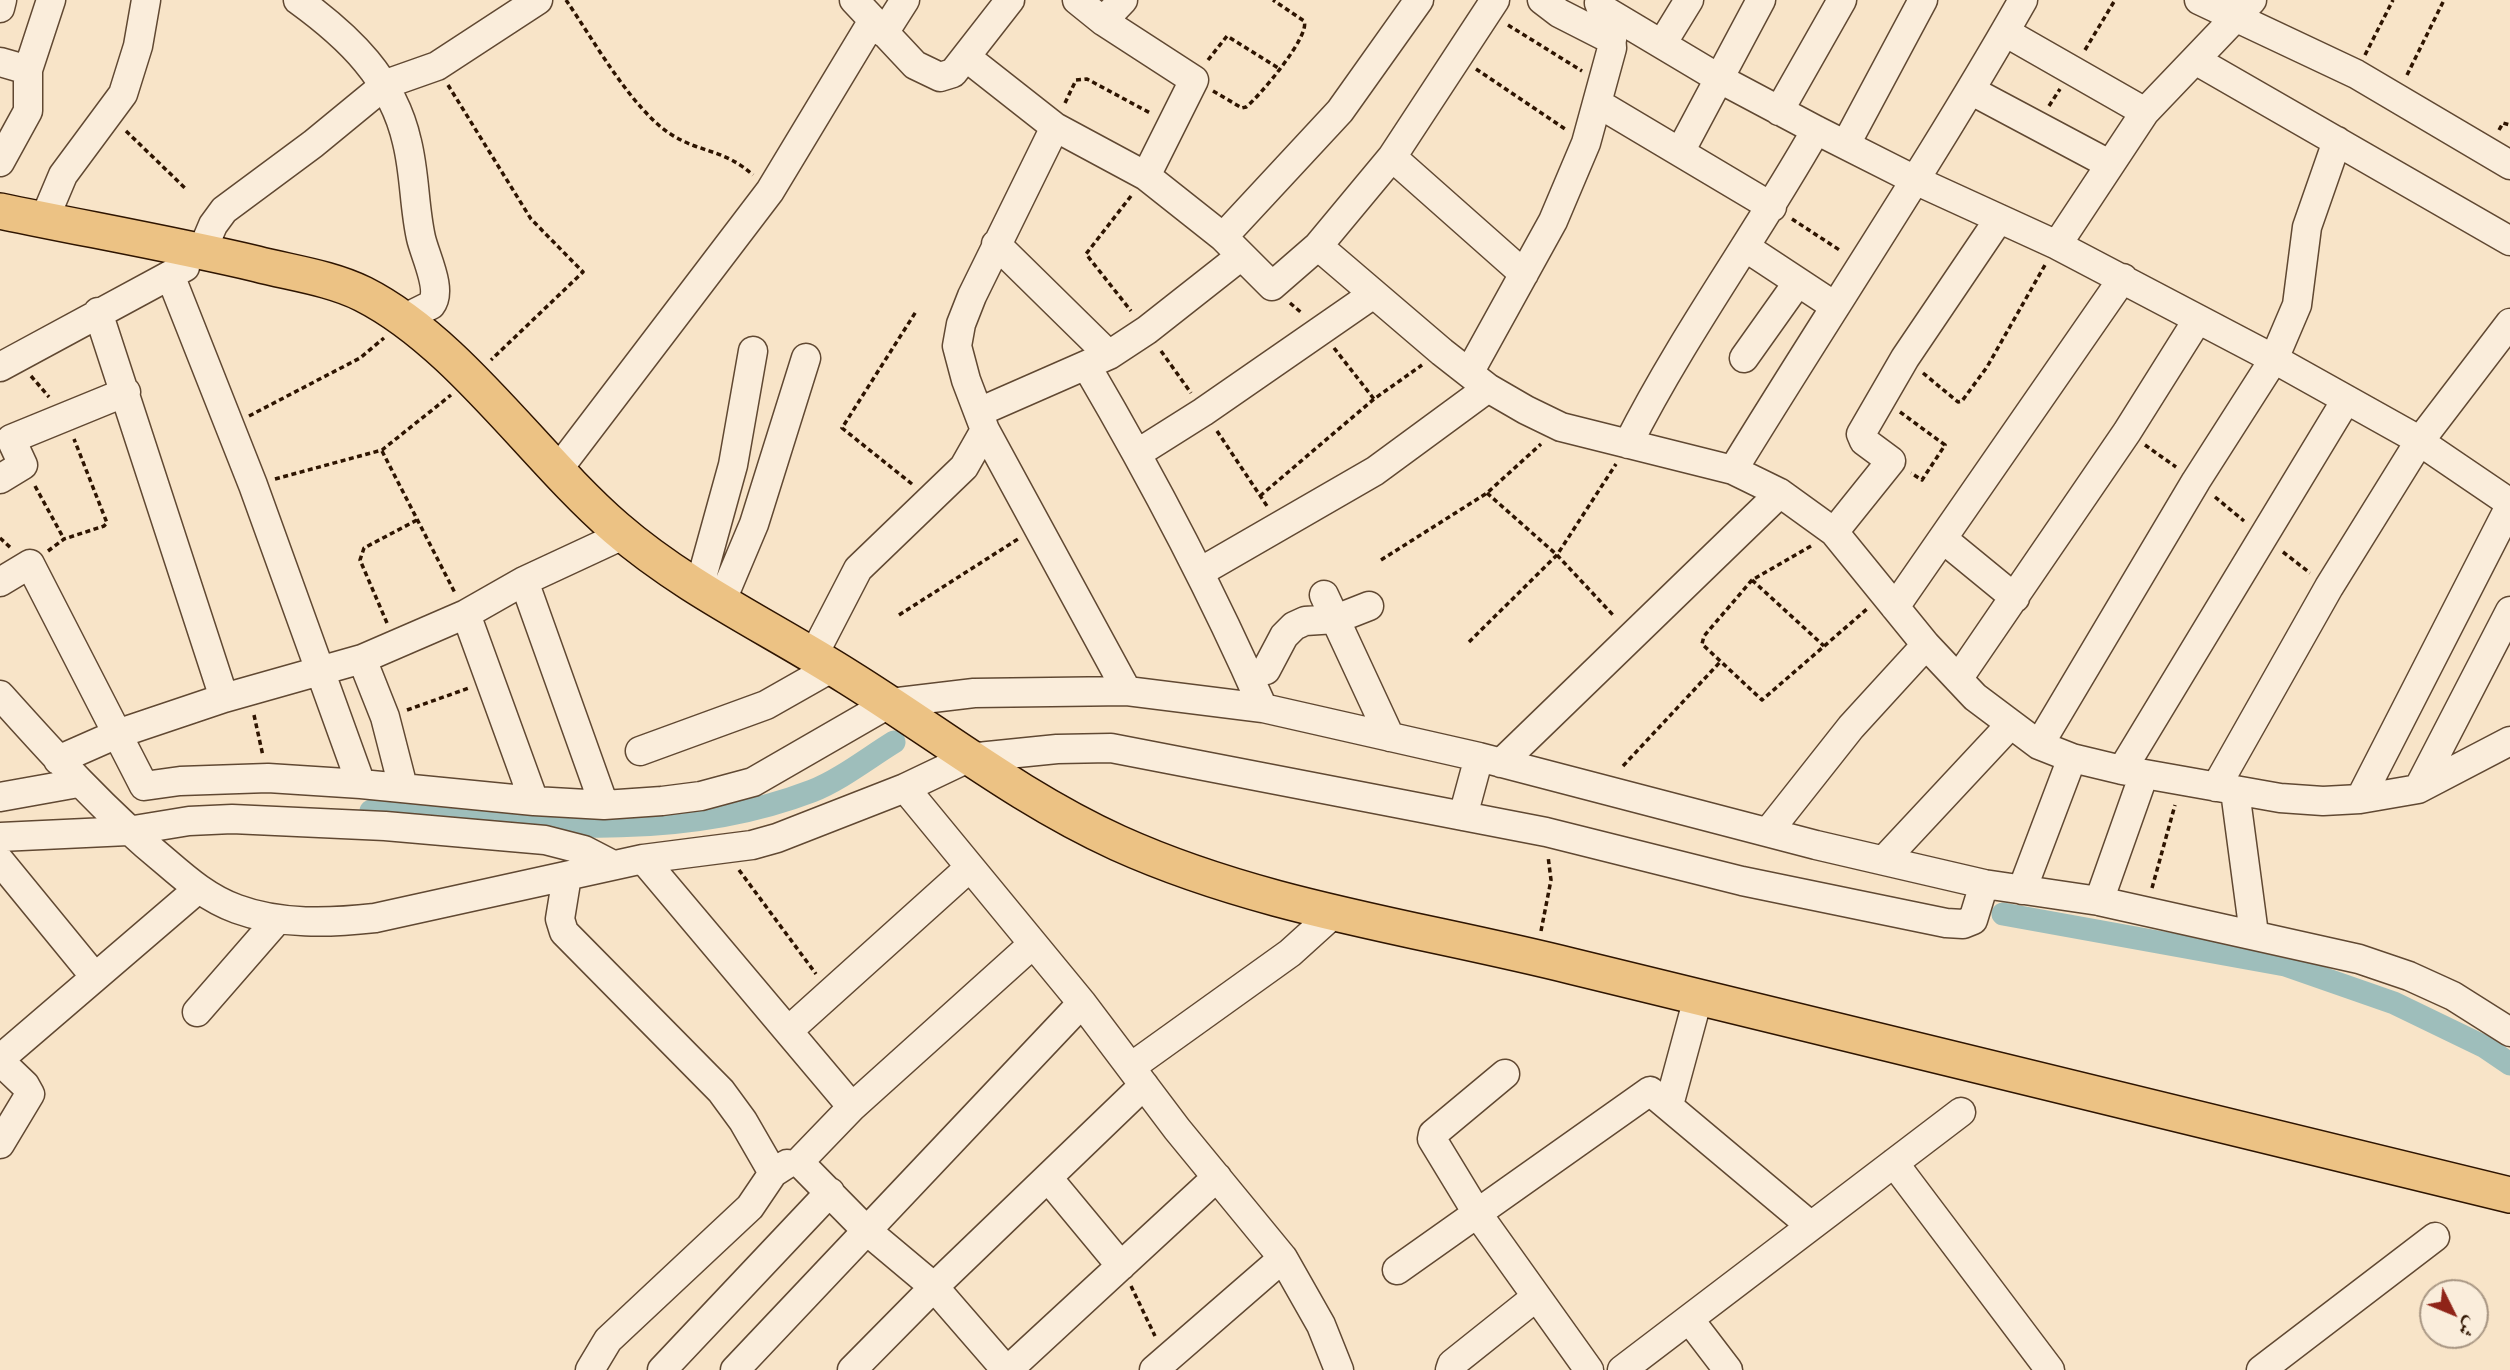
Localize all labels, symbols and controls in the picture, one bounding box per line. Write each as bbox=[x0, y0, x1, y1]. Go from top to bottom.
north arrow bbox=[2419, 1279, 2489, 1349]
text: ش bbox=[2453, 1312, 2483, 1342]

